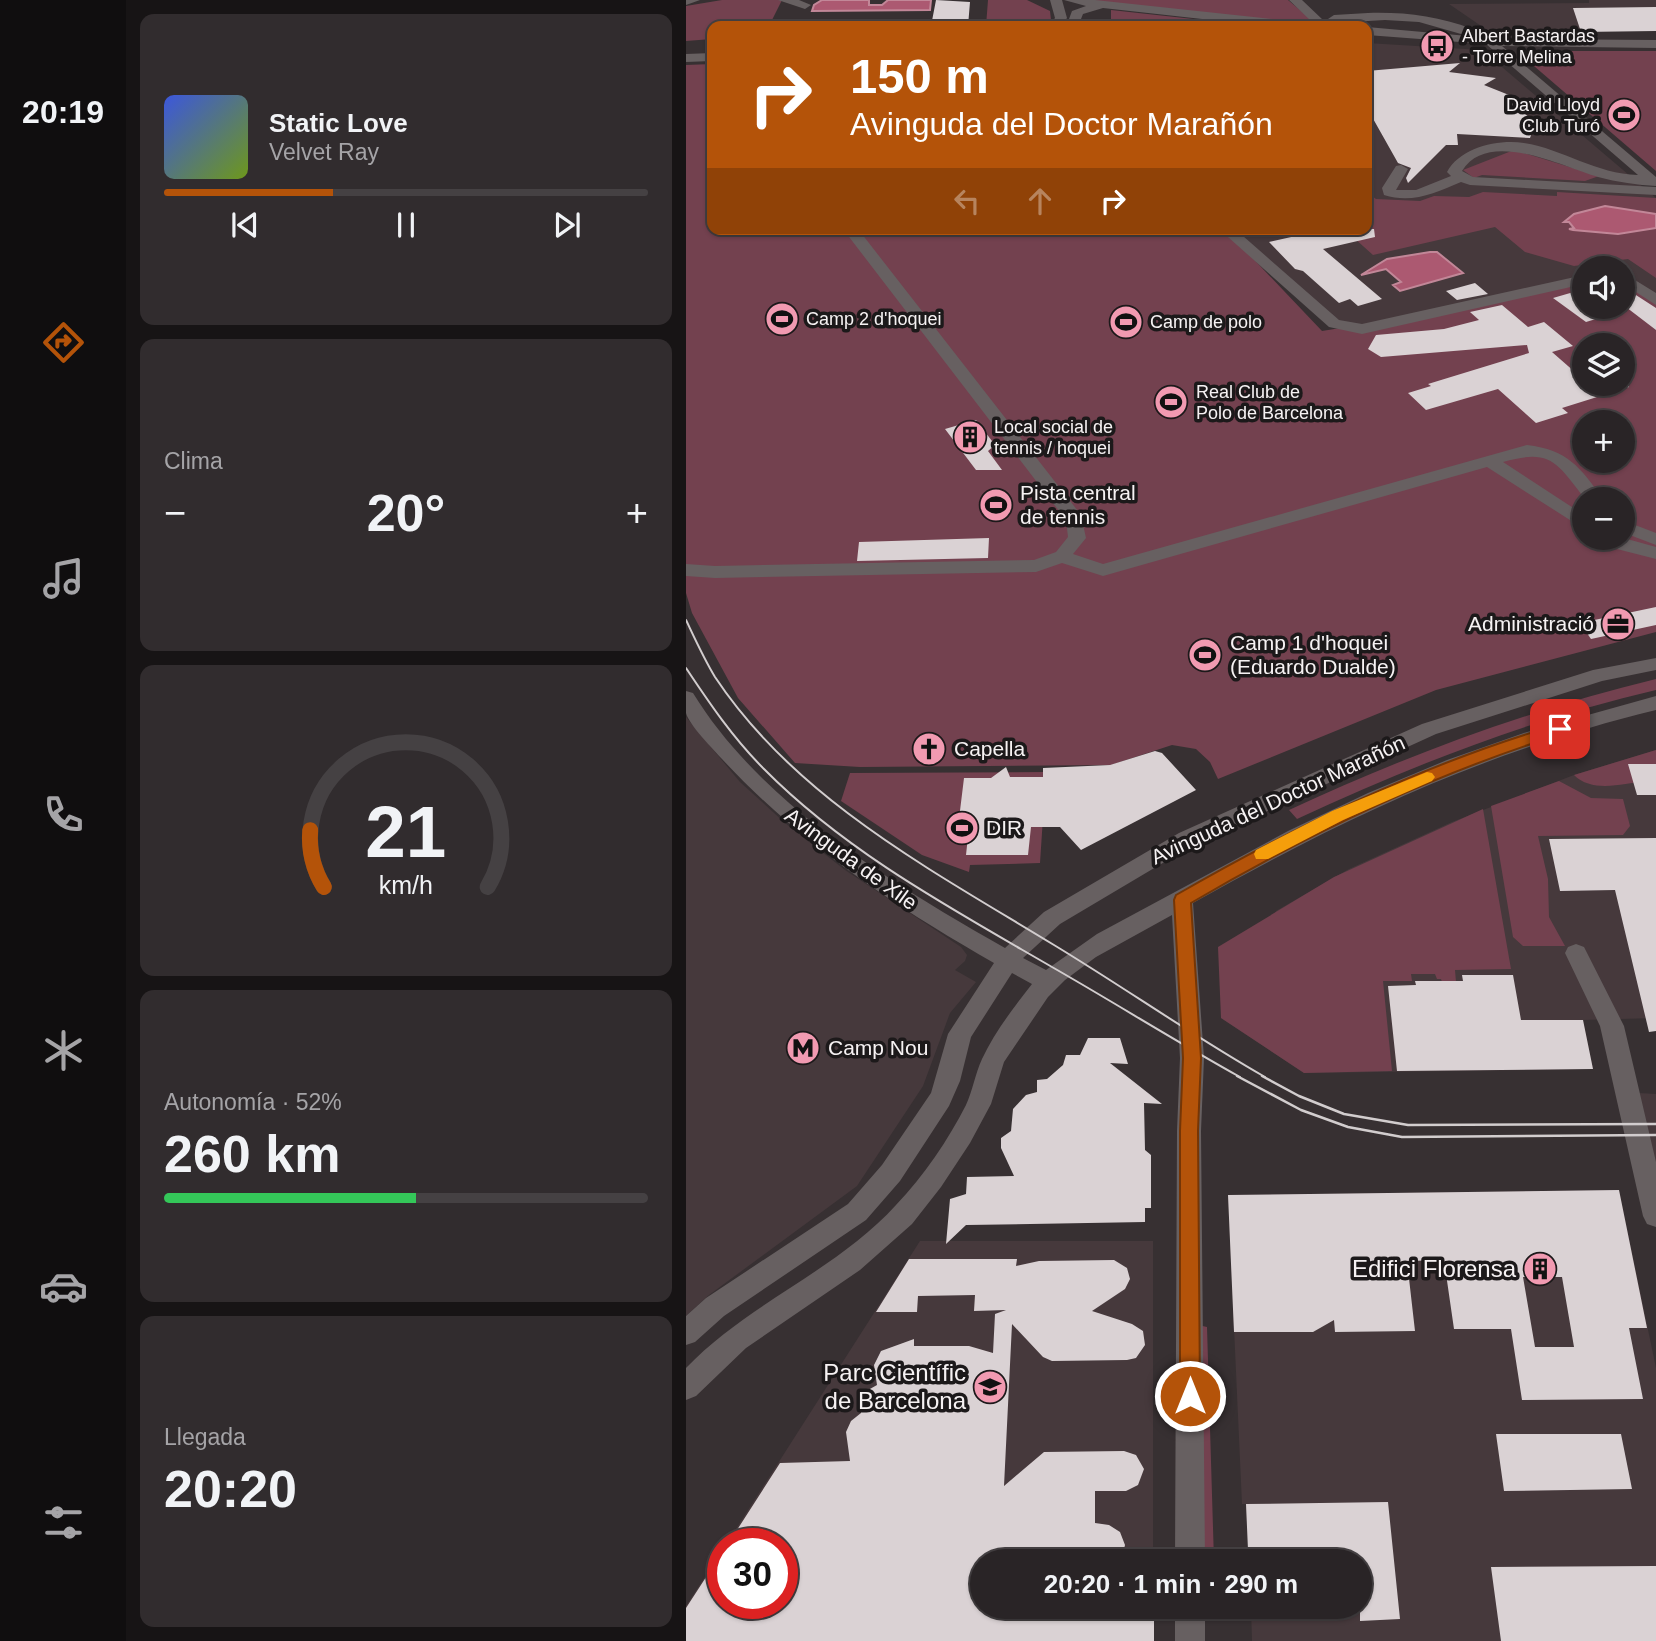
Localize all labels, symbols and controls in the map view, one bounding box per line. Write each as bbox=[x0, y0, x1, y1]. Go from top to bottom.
place label: Albert Bastardas - Torre Melina bbox=[1462, 26, 1595, 67]
bus stop icon: Albert Bastardas - Torre Melina bbox=[1418, 27, 1456, 65]
icon: right bbox=[735, 49, 826, 140]
text: 150 m bbox=[850, 49, 989, 103]
text: 20:19 bbox=[22, 94, 104, 130]
place label: David Lloyd Club Turó bbox=[1506, 95, 1600, 136]
sports icon: David Lloyd Club Turó bbox=[1605, 96, 1643, 134]
text: Avinguda del Doctor Marañón bbox=[850, 106, 1273, 142]
text: Static Love bbox=[269, 108, 408, 138]
text: Velvet Ray bbox=[269, 139, 379, 165]
icon: left bbox=[948, 182, 986, 220]
icon: ahead bbox=[1021, 182, 1059, 220]
icon: right bbox=[1094, 182, 1132, 220]
icon: previous bbox=[226, 206, 264, 244]
icon: pause bbox=[387, 206, 425, 244]
icon: next bbox=[548, 206, 586, 244]
map controls bbox=[1572, 256, 1635, 550]
button: sound bbox=[1572, 256, 1635, 319]
sports icon: Camp 2 d'hoquei bbox=[763, 300, 801, 338]
sports icon: Camp de polo bbox=[1107, 303, 1145, 341]
place label: Camp 2 d'hoquei bbox=[806, 309, 942, 329]
place label: Camp de polo bbox=[1150, 312, 1262, 332]
icon: directions bbox=[39, 318, 88, 367]
button: layers bbox=[1572, 333, 1635, 396]
place label: Real Club de Polo de Barcelona bbox=[1196, 382, 1344, 423]
sports icon: Real Club de Polo de Barcelona bbox=[1152, 383, 1190, 421]
button: + bbox=[1572, 410, 1635, 473]
place label: Local social de tennis / hoquei bbox=[994, 417, 1113, 458]
building icon: Local social de tennis / hoquei bbox=[951, 418, 989, 456]
text: Clima bbox=[164, 448, 223, 474]
place label: Pista central de tennis bbox=[1020, 481, 1136, 528]
text: 20° bbox=[367, 484, 445, 542]
sports icon: Pista central de tennis bbox=[977, 486, 1015, 524]
button: − bbox=[1572, 487, 1635, 550]
text: − bbox=[164, 492, 186, 534]
text: + bbox=[626, 492, 648, 534]
icon: music bbox=[39, 554, 88, 603]
office icon: Administració bbox=[1599, 605, 1637, 643]
place label: Administració bbox=[1468, 612, 1594, 635]
place label: Camp 1 d'hoquei (Eduardo Dualde) bbox=[1230, 631, 1396, 678]
sports icon: Camp 1 d'hoquei (Eduardo Dualde) bbox=[1186, 636, 1224, 674]
pin bbox=[1530, 699, 1590, 759]
icon: arrive bbox=[1541, 710, 1579, 748]
church icon: Capella bbox=[910, 730, 948, 768]
street label: Avinguda del Doctor Marañón bbox=[1147, 730, 1408, 869]
place label: Capella bbox=[954, 737, 1026, 760]
icon: phone bbox=[39, 790, 88, 839]
text: 21 bbox=[366, 791, 446, 872]
street label: Avinguda de Xile bbox=[781, 803, 922, 914]
sports icon: DIR bbox=[943, 809, 981, 847]
place label: DIR bbox=[986, 816, 1022, 839]
text: km/h bbox=[379, 870, 433, 898]
icon: climate bbox=[39, 1026, 88, 1075]
metro station icon: Camp Nou bbox=[784, 1029, 822, 1067]
place label: Camp Nou bbox=[828, 1036, 928, 1059]
text: Autonomía · 52% bbox=[164, 1089, 342, 1115]
text: 260 km bbox=[164, 1125, 340, 1183]
building icon: Edifici Florensa bbox=[1521, 1250, 1559, 1288]
place label: Edifici Florensa bbox=[1352, 1255, 1517, 1282]
icon: car bbox=[39, 1262, 88, 1311]
place label: Parc Científic de Barcelona bbox=[823, 1359, 967, 1414]
position arrow bbox=[1153, 1359, 1227, 1433]
school or university icon: Parc Científic de Barcelona bbox=[971, 1368, 1009, 1406]
text: Llegada bbox=[164, 1424, 246, 1450]
text: 20:20 bbox=[164, 1460, 297, 1518]
icon: filters bbox=[39, 1498, 88, 1547]
speed limit sign: 30 bbox=[707, 1528, 798, 1619]
text: 20:20 · 1 min · 290 m bbox=[1044, 1569, 1298, 1599]

